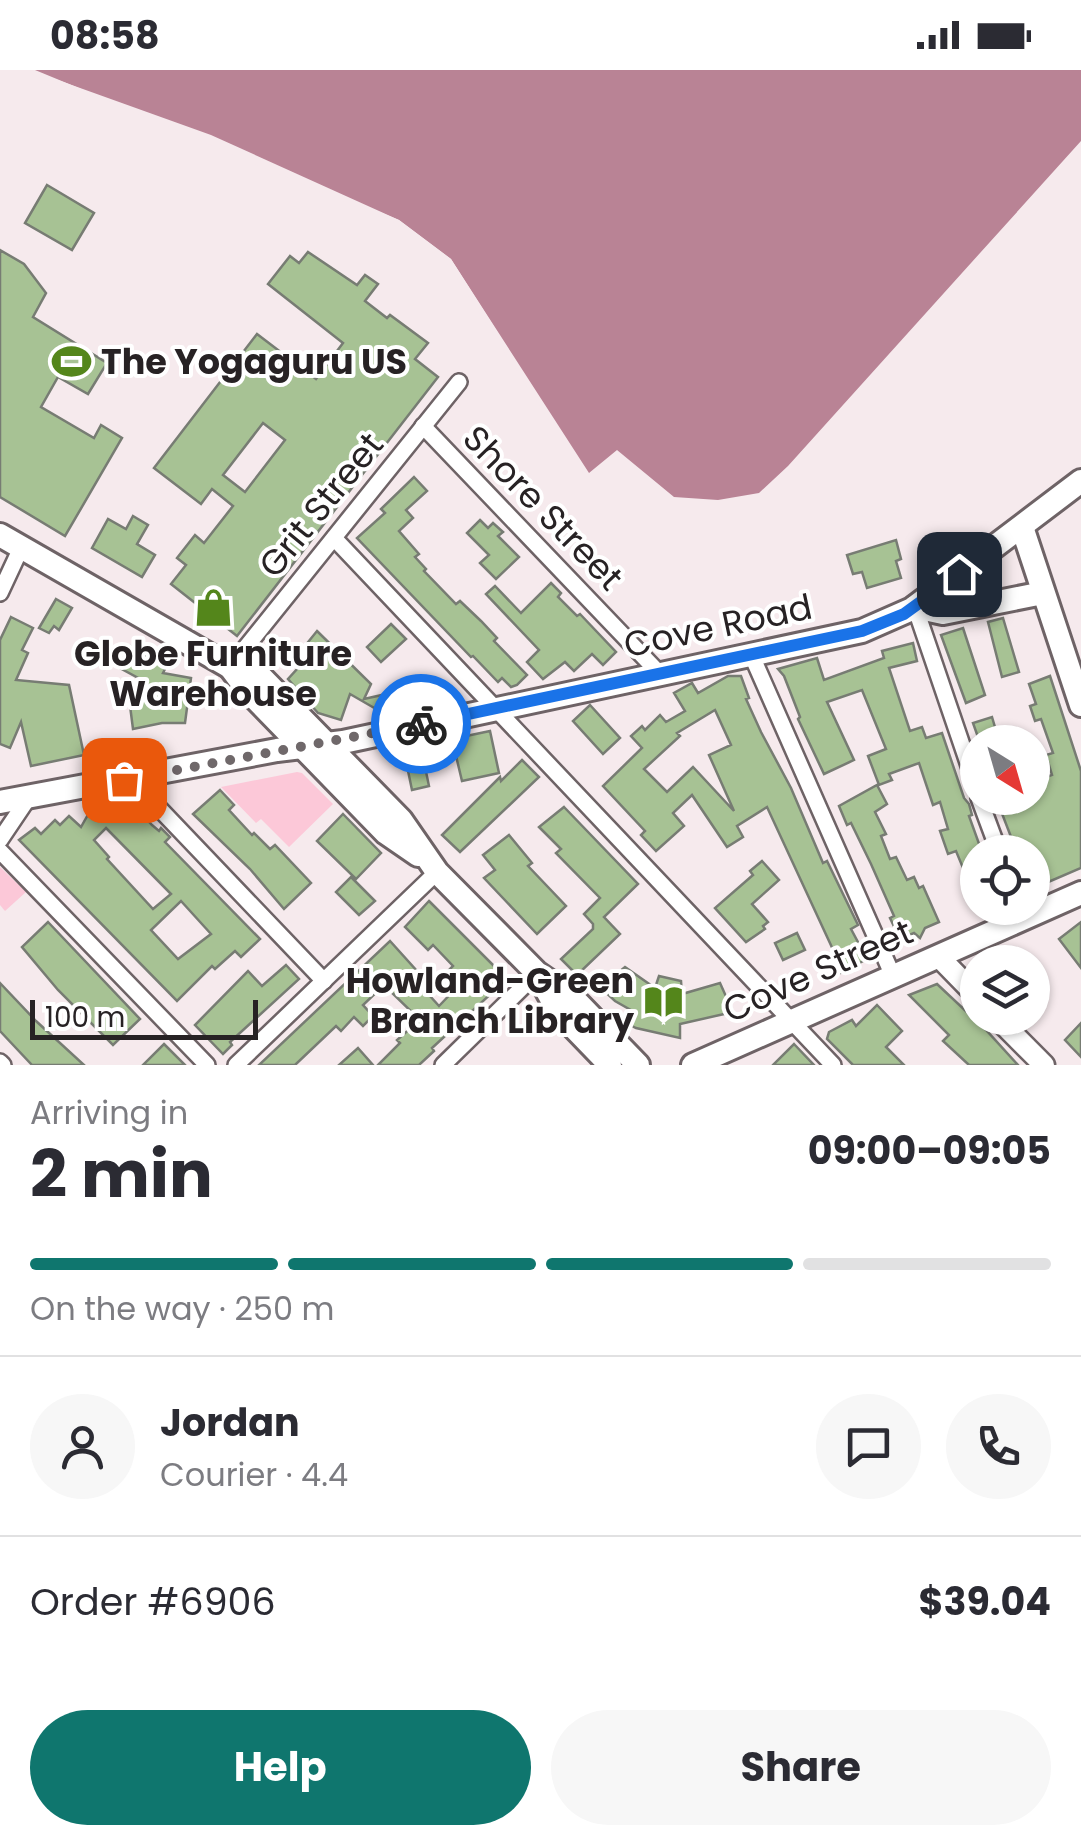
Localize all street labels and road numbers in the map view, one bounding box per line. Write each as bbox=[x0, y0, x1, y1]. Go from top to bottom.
street label: Shore Street bbox=[452, 414, 635, 601]
street label: Grit Street bbox=[247, 422, 394, 588]
street label: Cove Road bbox=[619, 582, 816, 669]
street label: Cove Street bbox=[715, 907, 920, 1034]

